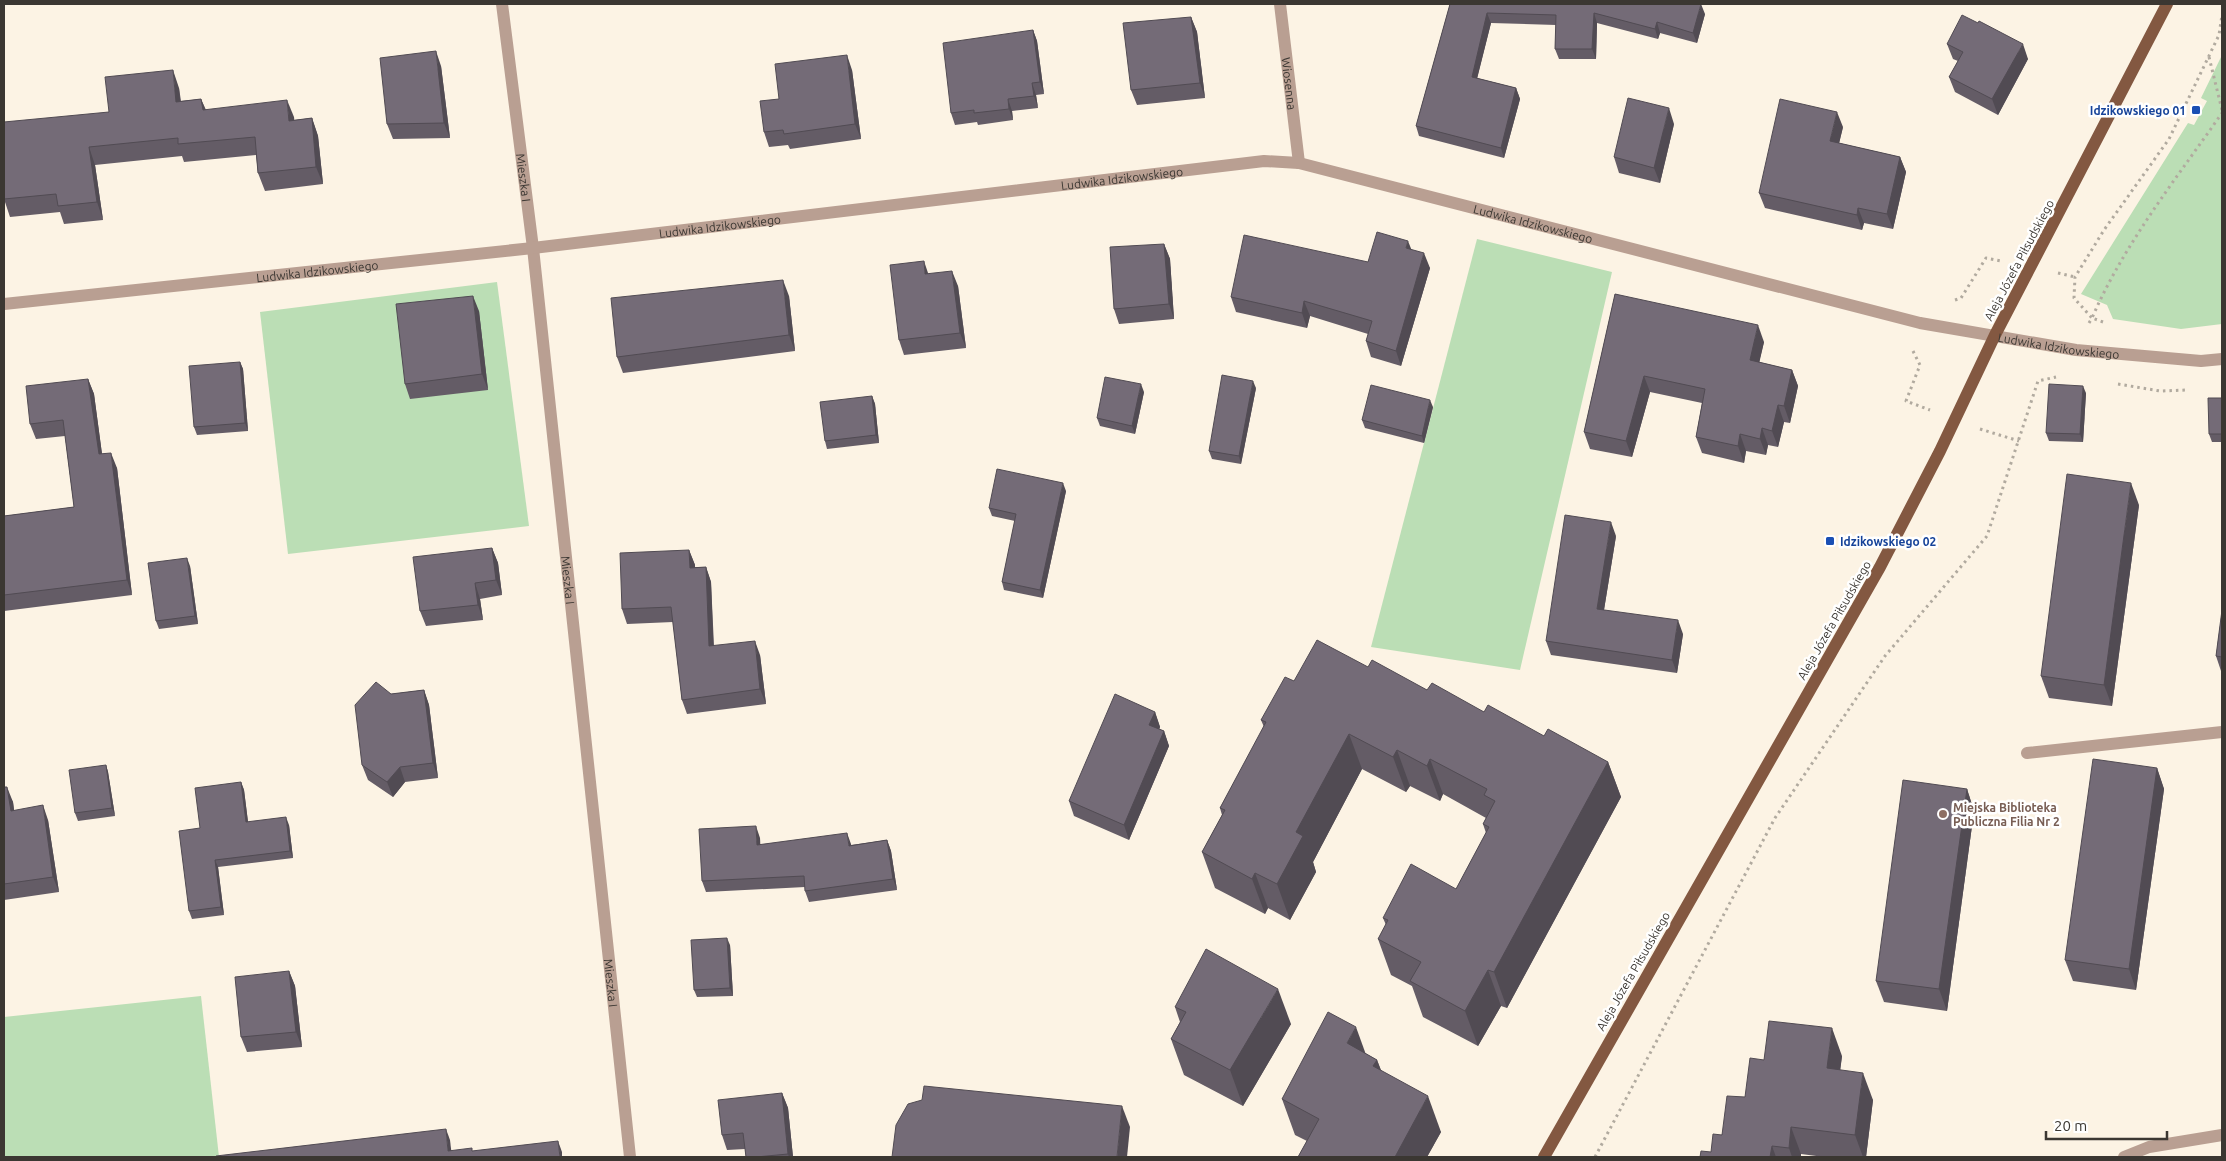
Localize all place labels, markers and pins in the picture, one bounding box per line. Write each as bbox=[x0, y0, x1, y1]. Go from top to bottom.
place label: Idzikowskiego 01 bbox=[2090, 104, 2186, 117]
marker: Idzikowskiego 01 bbox=[2190, 104, 2202, 116]
marker: Idzikowskiego 02 bbox=[1824, 535, 1836, 547]
place label: Idzikowskiego 02 bbox=[1840, 535, 1936, 548]
place label: Miejska Biblioteka Publiczna Filia Nr 2 bbox=[1953, 801, 2060, 828]
marker: Miejska Biblioteka Publiczna Filia Nr 2 bbox=[1937, 808, 1949, 820]

